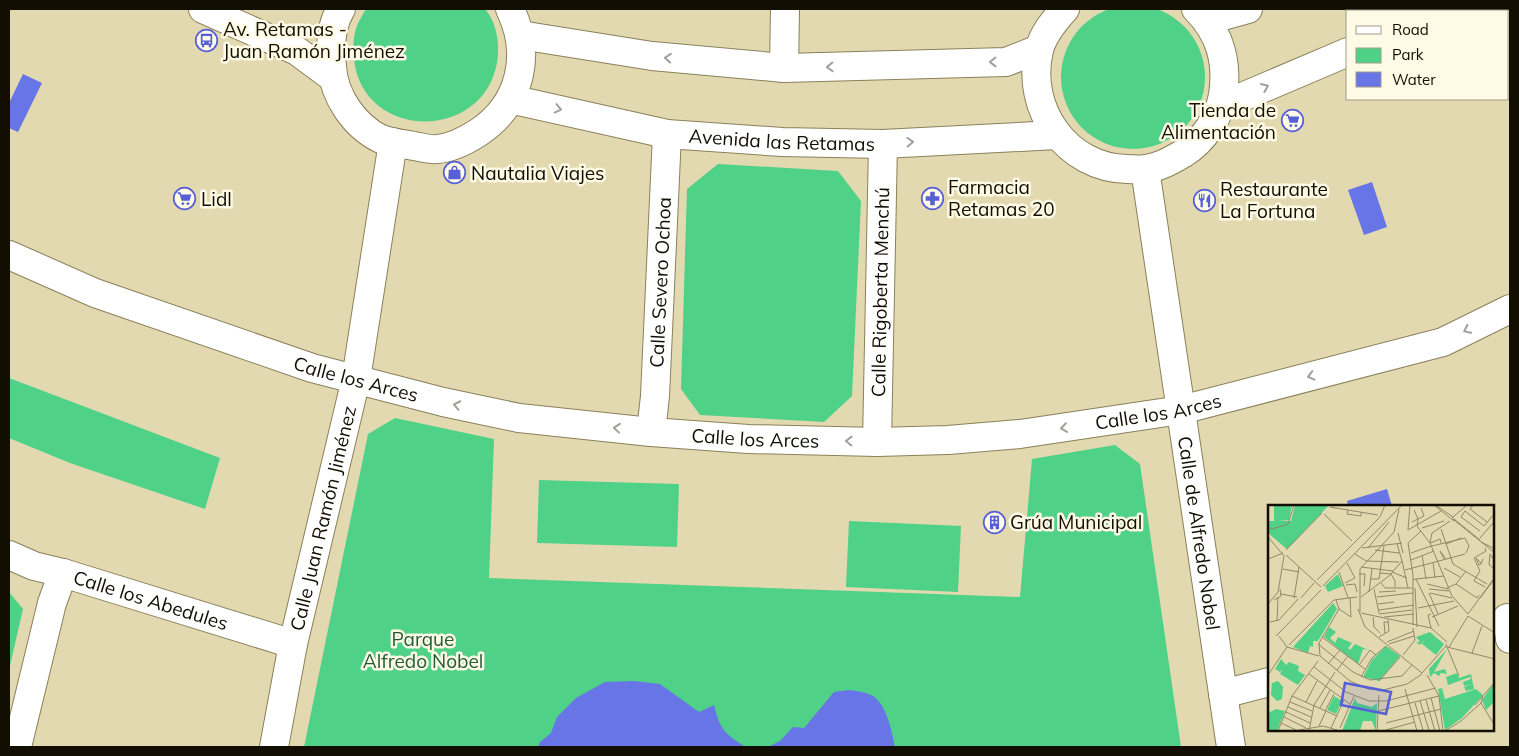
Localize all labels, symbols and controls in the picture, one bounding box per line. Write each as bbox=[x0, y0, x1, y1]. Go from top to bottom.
legend bbox=[1346, 10, 1509, 100]
place label: Av. Retamas - Juan Ramón Jiménez bbox=[223, 17, 405, 63]
text: Road bbox=[1392, 20, 1429, 39]
bus stop icon: Av. Retamas - Juan Ramón Jiménez bbox=[195, 28, 219, 52]
text: Park bbox=[1392, 45, 1424, 64]
one-way arrow bbox=[664, 52, 672, 63]
one-way arrow bbox=[989, 57, 996, 67]
one-way arrow bbox=[826, 61, 834, 72]
text: Water bbox=[1392, 70, 1436, 89]
one-way arrow bbox=[1260, 83, 1269, 94]
place label: Tienda de Alimentación bbox=[1161, 98, 1276, 144]
one-way arrow bbox=[553, 103, 562, 114]
supermarket icon: Tienda de Alimentación bbox=[1280, 109, 1304, 133]
street label: Avenida las Retamas bbox=[688, 124, 875, 156]
one-way arrow bbox=[906, 137, 914, 148]
shop icon: Nautalia Viajes bbox=[443, 161, 467, 185]
place label: Nautalia Viajes bbox=[471, 161, 604, 185]
place label: Farmacia Retamas 20 bbox=[948, 175, 1055, 221]
place label: Restaurante La Fortuna bbox=[1220, 177, 1328, 223]
pharmacy icon: Farmacia Retamas 20 bbox=[920, 186, 944, 210]
supermarket icon: Lidl bbox=[173, 187, 197, 211]
place label: Lidl bbox=[201, 187, 232, 211]
street label: Calle Rigoberta Menchú bbox=[866, 187, 894, 397]
restaurant icon: Restaurante La Fortuna bbox=[1192, 188, 1216, 212]
street label: Calle Severo Ochoa bbox=[644, 196, 676, 368]
one-way arrow bbox=[1463, 324, 1472, 334]
street label: Calle los Arces bbox=[290, 351, 421, 407]
one-way arrow bbox=[1308, 371, 1316, 381]
street label: Calle los Arces bbox=[1093, 388, 1224, 435]
one-way arrow bbox=[452, 400, 461, 411]
street label: Calle Juan Ramón Jiménez bbox=[285, 403, 361, 633]
one-way arrow bbox=[1059, 422, 1068, 432]
one-way arrow bbox=[613, 423, 621, 434]
street label: Calle los Arces bbox=[691, 423, 820, 453]
street label: Calle de Alfredo Nobel bbox=[1173, 434, 1225, 632]
one-way arrow bbox=[845, 436, 853, 446]
inset map bbox=[1268, 505, 1494, 731]
building icon: Grúa Municipal bbox=[982, 510, 1006, 534]
place label: Grúa Municipal bbox=[1010, 510, 1142, 534]
street label: Calle los Abedules bbox=[70, 565, 231, 635]
park label: Parque Alfredo Nobel bbox=[363, 627, 483, 673]

